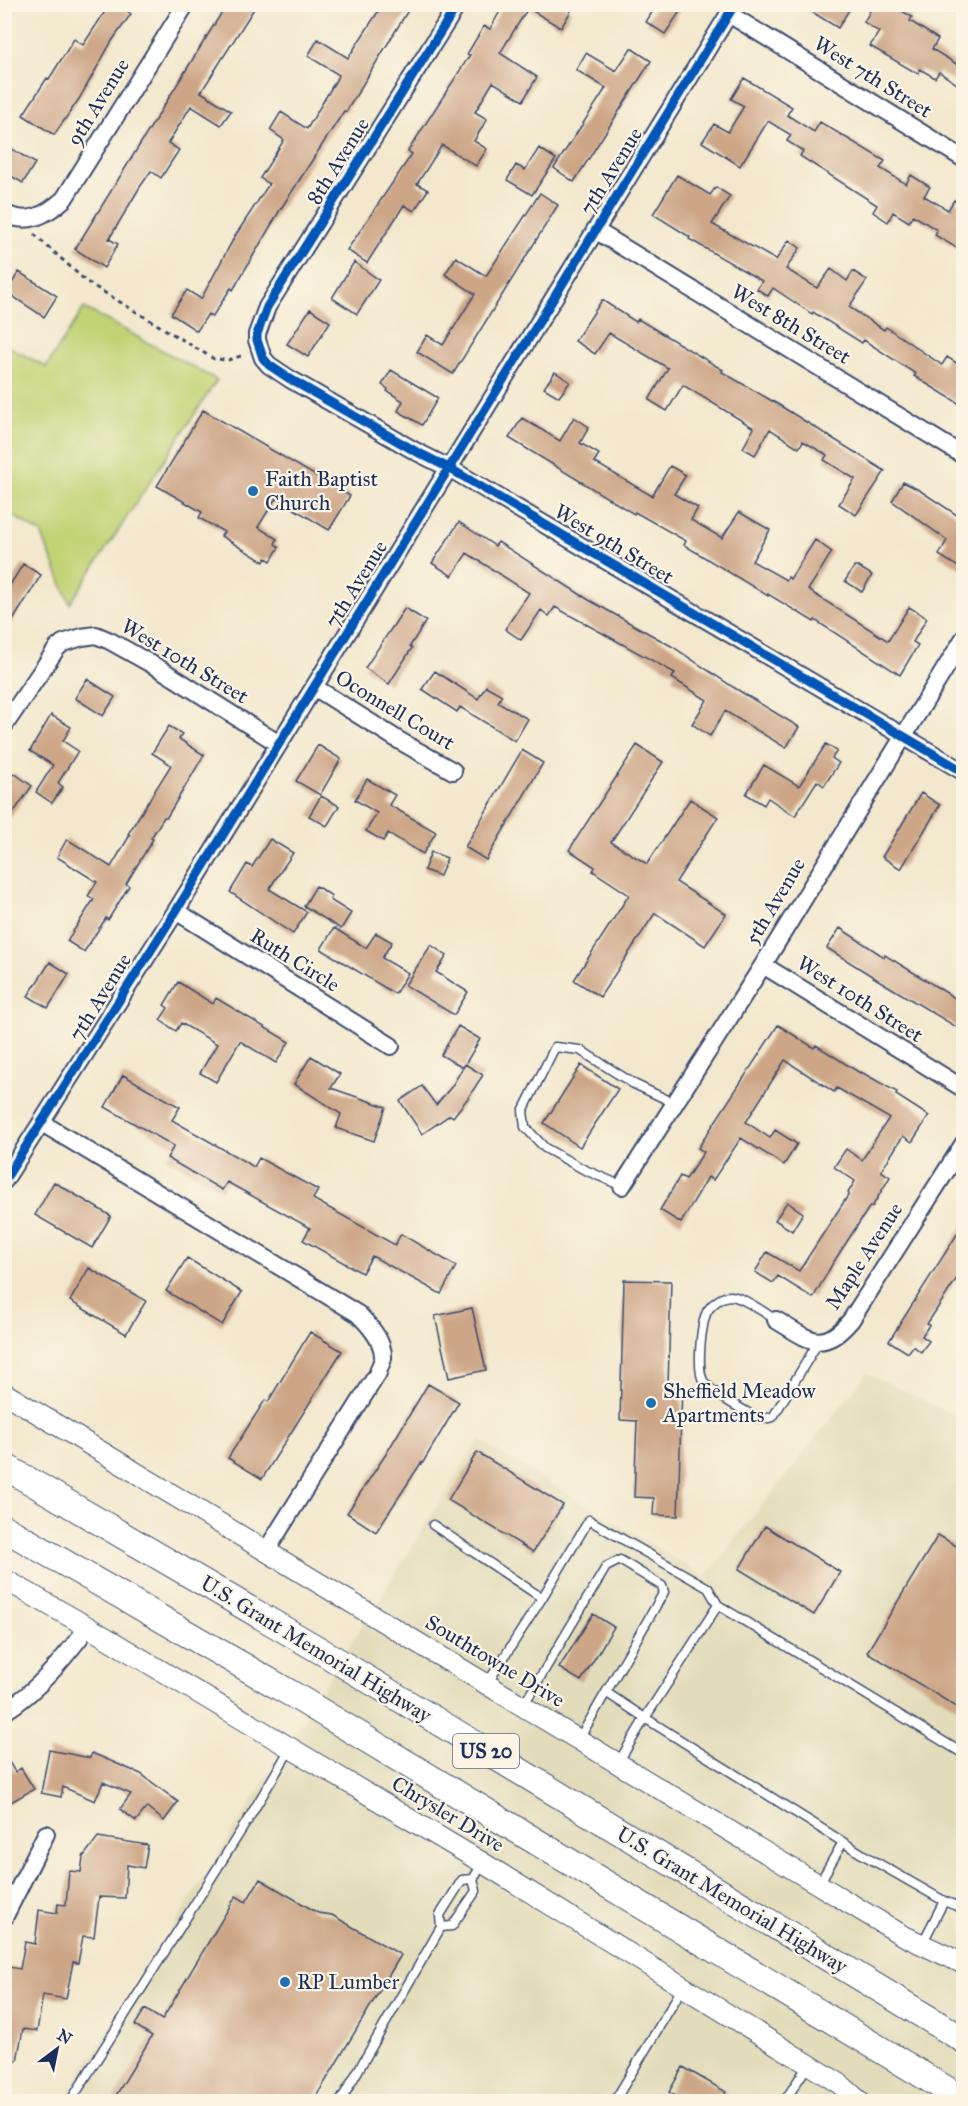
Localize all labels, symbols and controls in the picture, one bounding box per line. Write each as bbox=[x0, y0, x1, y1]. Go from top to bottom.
street label: West 7th Street bbox=[809, 30, 937, 124]
street label: 9th Avenue bbox=[61, 53, 135, 150]
street label: 8th Avenue bbox=[301, 112, 375, 209]
street label: 7th Avenue bbox=[574, 122, 648, 219]
street label: West 8th Street bbox=[727, 278, 856, 370]
place label: Faith Baptist Church bbox=[265, 466, 379, 516]
marker: Faith Baptist Church bbox=[246, 484, 260, 498]
street label: West 9th Street bbox=[550, 498, 679, 590]
street label: 7th Avenue bbox=[319, 535, 393, 632]
street label: West 10th Street bbox=[117, 613, 254, 709]
street label: Oconnell Court bbox=[331, 664, 460, 756]
street label: 5th Avenue bbox=[739, 853, 811, 949]
street label: Ruth Circle bbox=[245, 922, 345, 998]
street label: 7th Avenue bbox=[63, 948, 137, 1045]
street label: West 10th Street bbox=[792, 950, 928, 1048]
street label: Maple Avenue bbox=[820, 1197, 908, 1315]
place label: Sheffield Meadow Apartments bbox=[662, 1378, 816, 1428]
marker: Sheffield Meadow Apartments bbox=[644, 1396, 658, 1410]
street label: U.S. Grant Memorial Highway bbox=[196, 1570, 437, 1729]
street label: Southtowne Drive bbox=[421, 1609, 570, 1713]
road number: US 20 bbox=[453, 1734, 519, 1768]
street label: Chrysler Drive bbox=[387, 1770, 509, 1858]
street label: U.S. Grant Memorial Highway bbox=[612, 1821, 853, 1980]
place label: RP Lumber bbox=[297, 1969, 400, 1995]
marker: RP Lumber bbox=[278, 1975, 292, 1989]
north arrow bbox=[27, 2019, 87, 2079]
text: N bbox=[54, 2025, 76, 2049]

